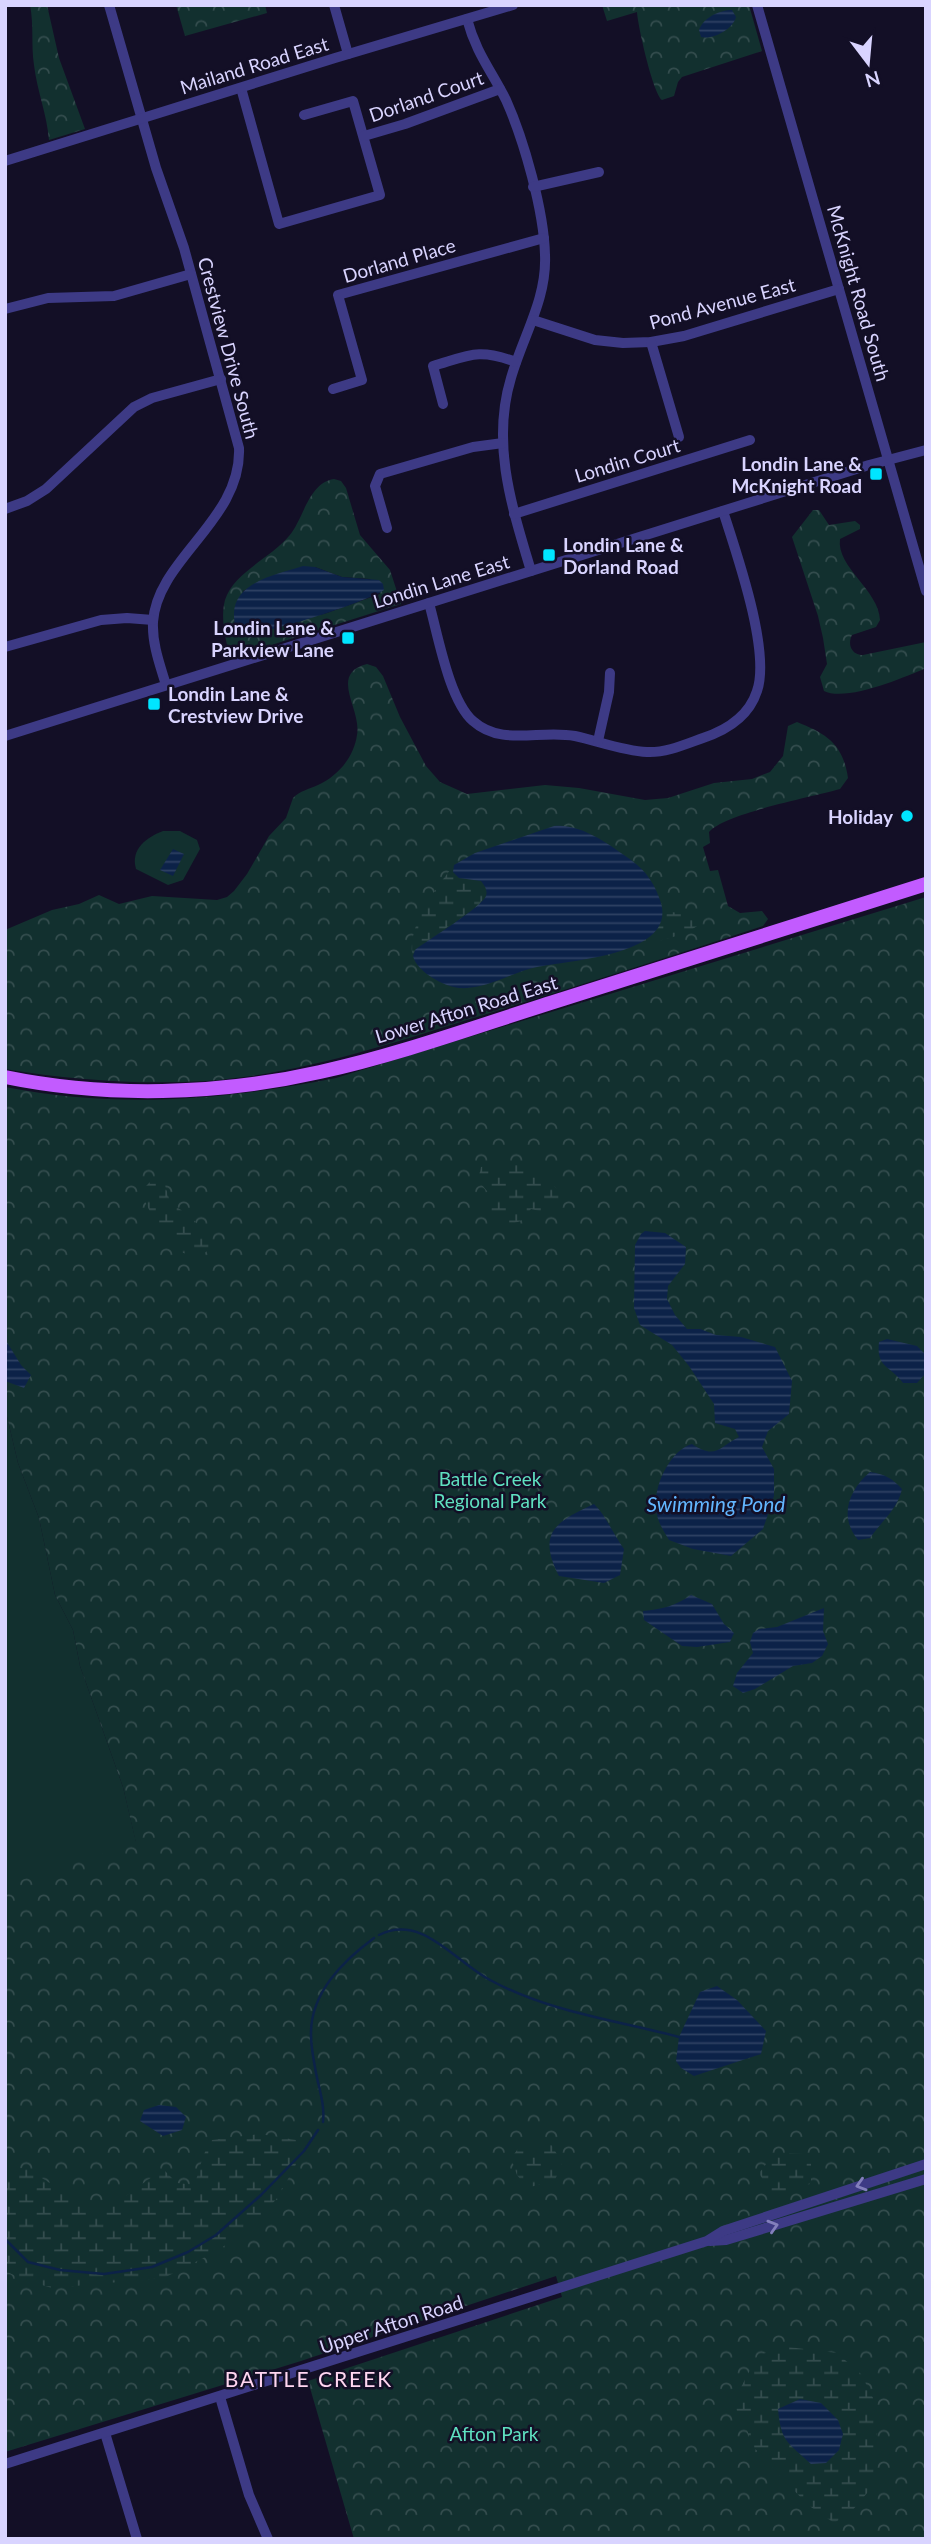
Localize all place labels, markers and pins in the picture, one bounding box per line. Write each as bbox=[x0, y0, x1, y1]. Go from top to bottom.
place label: Londin Lane & McKnight Road bbox=[731, 452, 862, 497]
marker: Londin Lane & McKnight Road bbox=[868, 466, 884, 482]
place label: Londin Lane & Dorland Road bbox=[563, 533, 684, 578]
marker: Londin Lane & Dorland Road bbox=[541, 547, 557, 563]
place label: Londin Lane & Parkview Lane bbox=[211, 616, 334, 661]
marker: Londin Lane & Parkview Lane bbox=[340, 630, 356, 646]
place label: Londin Lane & Crestview Drive bbox=[168, 682, 303, 727]
marker: Londin Lane & Crestview Drive bbox=[146, 696, 162, 712]
place label: Holiday bbox=[828, 805, 894, 828]
marker: Holiday bbox=[899, 808, 915, 824]

